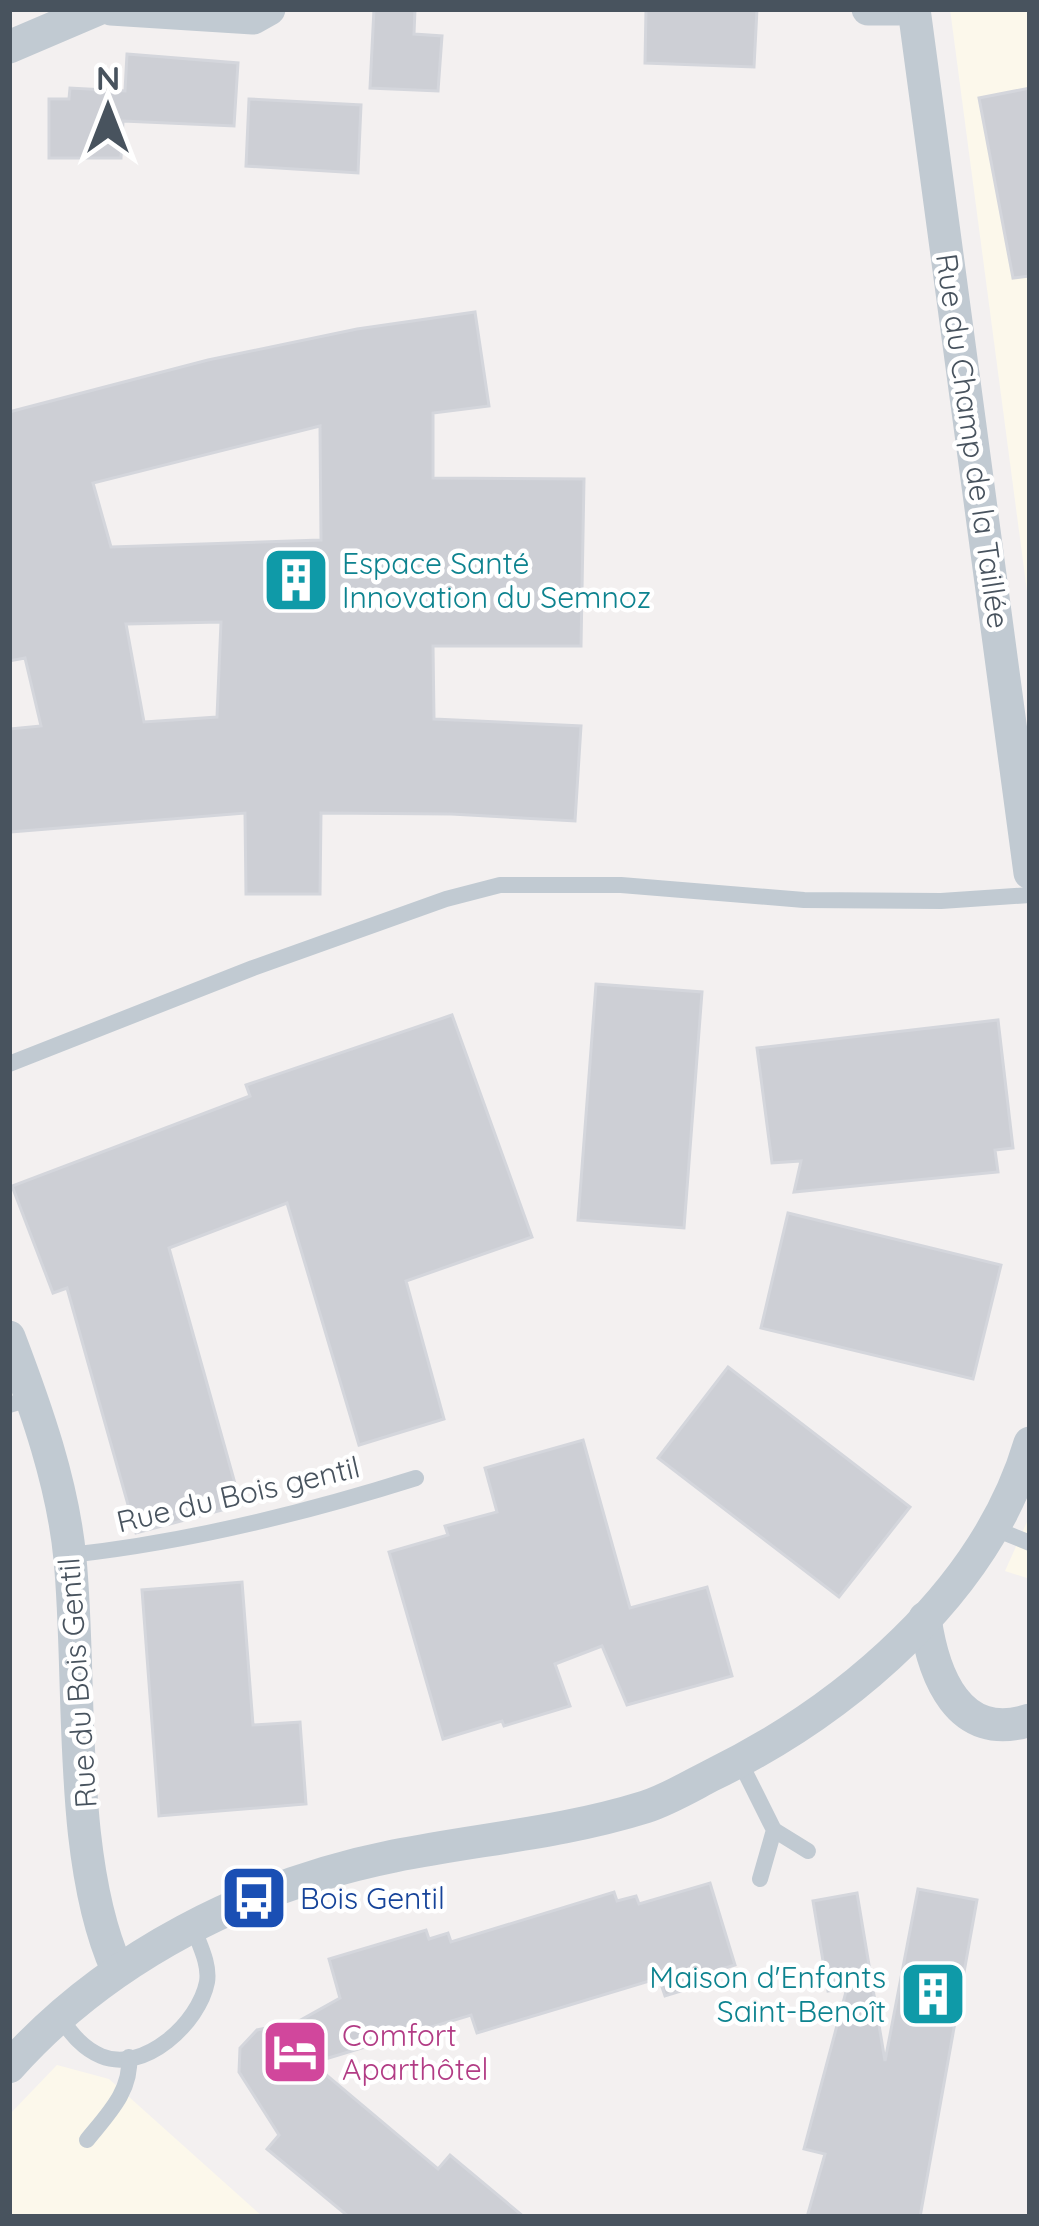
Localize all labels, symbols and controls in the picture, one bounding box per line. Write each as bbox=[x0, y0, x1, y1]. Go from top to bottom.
north arrow bbox=[48, 48, 168, 168]
text: N bbox=[96, 57, 120, 98]
street label: Rue du Champ de la Taillée bbox=[928, 251, 1018, 631]
place label: Espace Santé Innovation du Semnoz bbox=[342, 544, 651, 616]
building icon: Espace Santé Innovation du Semnoz bbox=[261, 545, 331, 615]
street label: Rue du Bois gentil bbox=[113, 1448, 363, 1540]
street label: Rue du Bois Gentil bbox=[49, 1557, 105, 1809]
bus stop icon: Bois Gentil bbox=[219, 1863, 289, 1933]
place label: Bois Gentil bbox=[300, 1879, 445, 1917]
place label: Maison d'Enfants Saint-Benoît bbox=[649, 1958, 886, 2030]
building icon: Maison d'Enfants Saint-Benoît bbox=[898, 1959, 968, 2029]
place label: Comfort Aparthôtel bbox=[342, 2016, 489, 2088]
hotel icon: Comfort Aparthôtel bbox=[260, 2017, 330, 2087]

